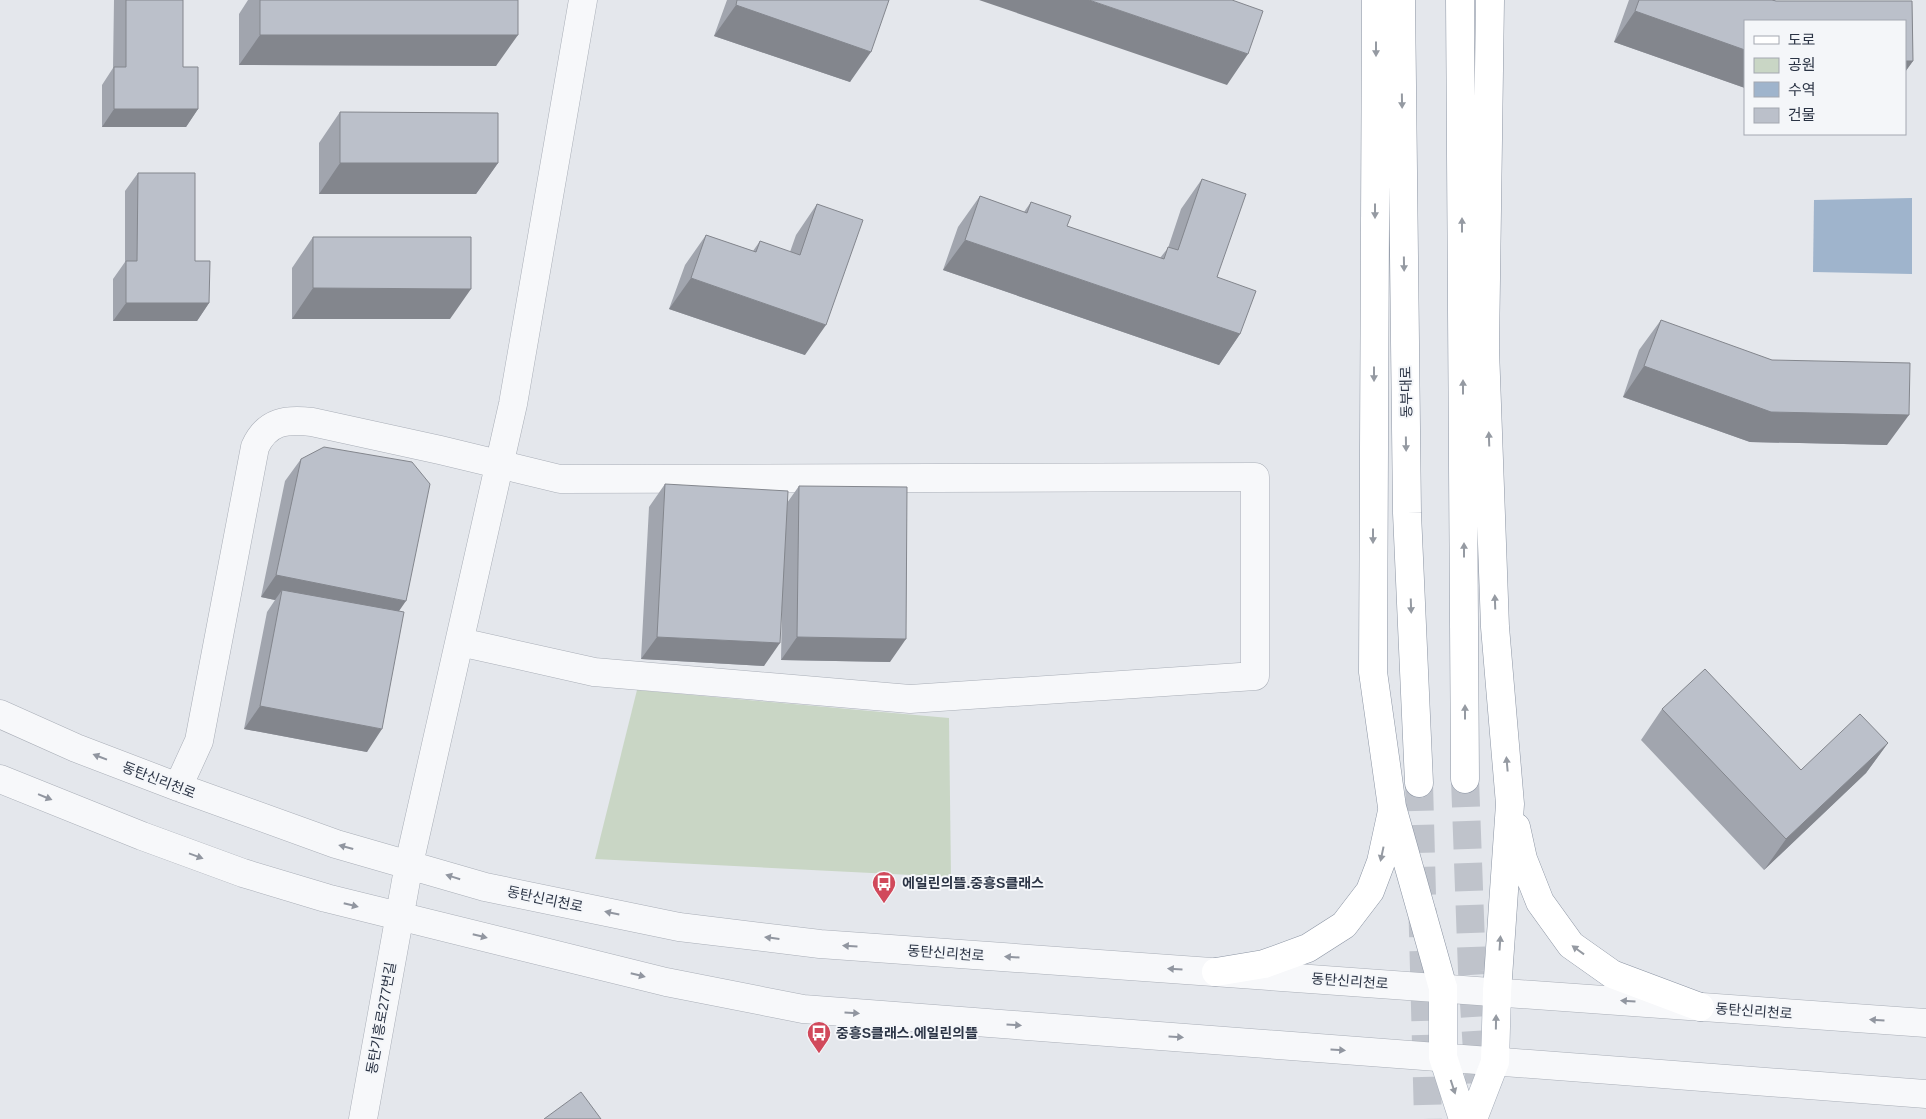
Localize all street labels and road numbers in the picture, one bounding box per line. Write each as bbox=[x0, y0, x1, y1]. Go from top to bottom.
street label: 동부대로 bbox=[1398, 366, 1414, 418]
street label: 동탄신리천로 bbox=[120, 759, 198, 801]
street label: 동탄신리천로 bbox=[506, 883, 585, 915]
street label: 동탄신리천로 bbox=[907, 942, 985, 964]
street label: 동탄기흥로277번길 bbox=[363, 961, 399, 1075]
street label: 동탄신리천로 bbox=[1311, 970, 1389, 992]
street label: 동탄신리천로 bbox=[1715, 1000, 1793, 1022]

